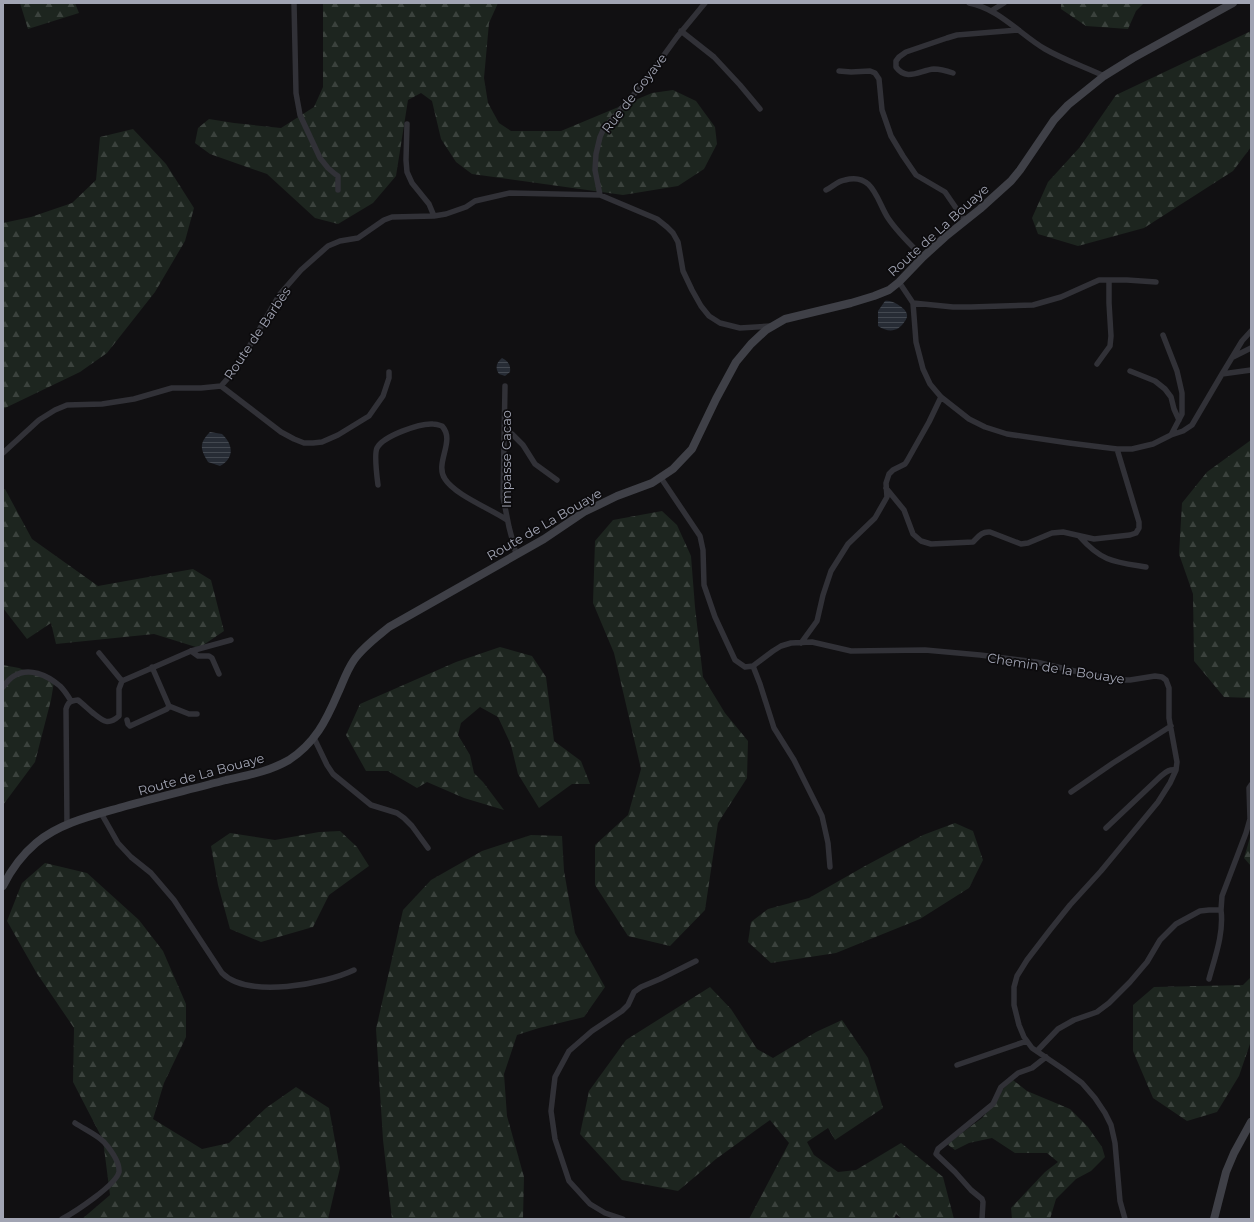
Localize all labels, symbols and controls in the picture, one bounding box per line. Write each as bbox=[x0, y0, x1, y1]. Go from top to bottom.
street label: Rue de Goyave bbox=[598, 50, 670, 136]
street label: Route de La Bouaye bbox=[884, 180, 992, 280]
street label: Route de Barbès bbox=[220, 284, 294, 382]
street label: Impasse Cacao bbox=[498, 410, 514, 508]
street label: Route de La Bouaye bbox=[484, 484, 604, 563]
street label: Chemin de la Bouaye bbox=[986, 649, 1126, 687]
street label: Route de La Bouaye bbox=[136, 749, 266, 799]

